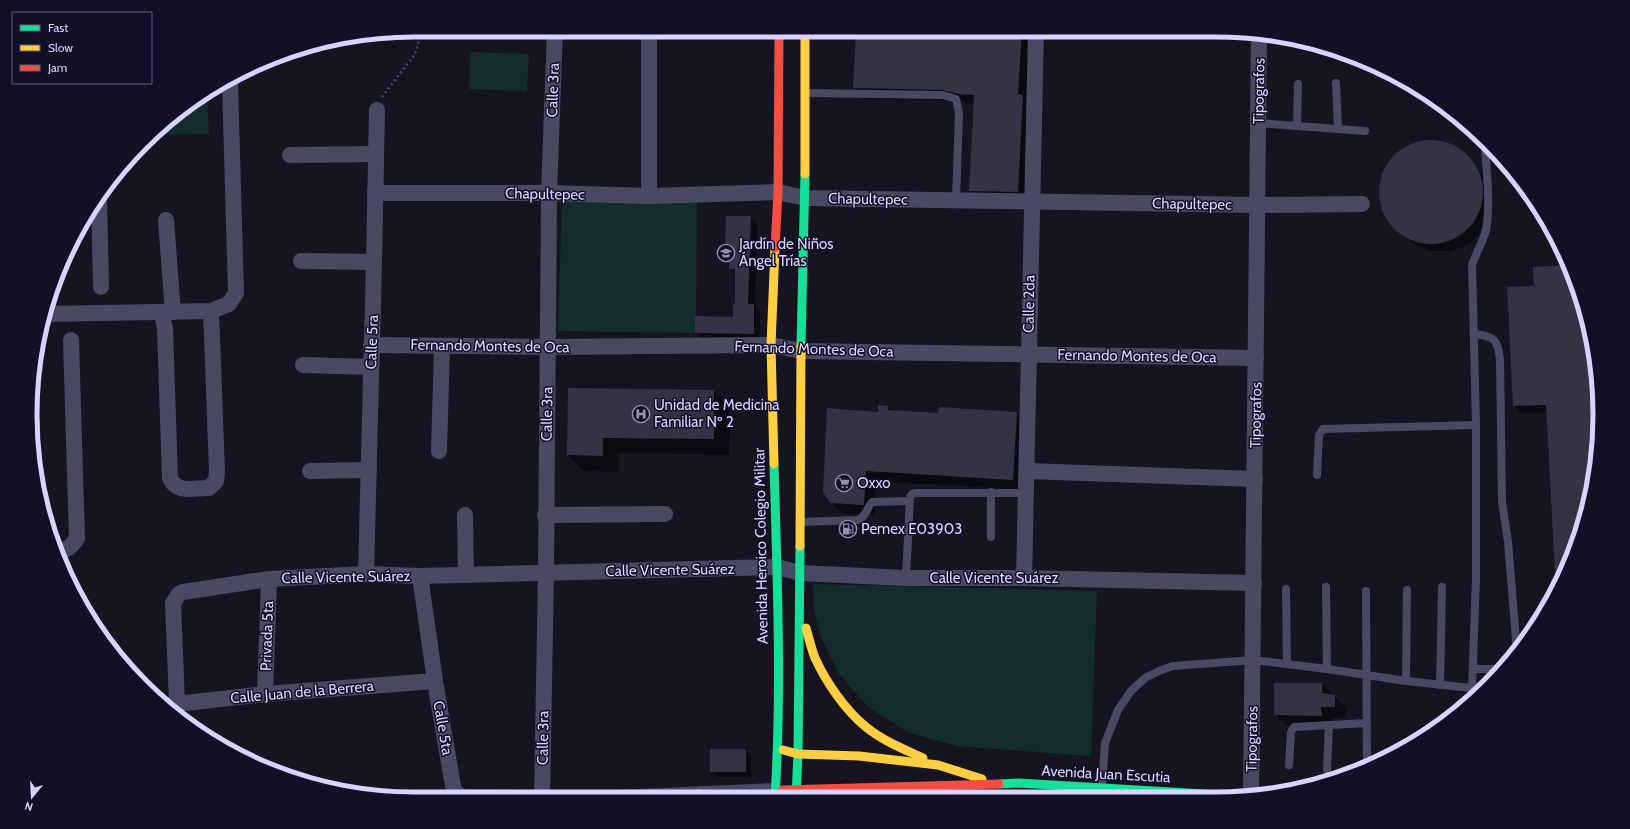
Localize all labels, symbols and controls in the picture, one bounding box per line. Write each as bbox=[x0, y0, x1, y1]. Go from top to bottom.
legend bbox=[12, 12, 152, 84]
text: Fast bbox=[48, 20, 68, 35]
text: Slow bbox=[48, 40, 73, 55]
street label: Tipografos bbox=[1249, 58, 1269, 124]
text: Jam bbox=[47, 60, 67, 75]
street label: Calle 3ra bbox=[543, 62, 563, 118]
street label: Chapultepec bbox=[505, 184, 585, 204]
street label: Chapultepec bbox=[828, 189, 908, 209]
street label: Chapultepec bbox=[1152, 194, 1232, 214]
place label: Jardín de Niños Ángel Trías bbox=[738, 235, 834, 270]
school or university icon: Jardín de Niños Ángel Trías bbox=[716, 243, 736, 263]
street label: Calle 2da bbox=[1019, 274, 1039, 333]
street label: Calle 5ra bbox=[362, 314, 382, 370]
street label: Fernando Montes de Oca bbox=[410, 336, 571, 356]
street label: Fernando Montes de Oca bbox=[734, 337, 895, 361]
street label: Fernando Montes de Oca bbox=[1057, 346, 1218, 366]
street label: Tipografos bbox=[1246, 382, 1266, 448]
street label: Calle 3ra bbox=[538, 386, 556, 441]
place label: Unidad de Medicina Familiar Nº 2 bbox=[654, 396, 780, 431]
hospital icon: Unidad de Medicina Familiar Nº 2 bbox=[631, 404, 651, 424]
street label: Avenida Heroico Colegio Militar bbox=[750, 447, 772, 644]
supermarket icon: Oxxo bbox=[834, 473, 854, 493]
place label: Oxxo bbox=[857, 474, 891, 492]
fuel station icon: Pemex E03903 bbox=[838, 519, 858, 539]
place label: Pemex E03903 bbox=[861, 520, 962, 538]
street label: Calle Vicente Suárez bbox=[605, 560, 735, 580]
street label: Calle Vicente Suárez bbox=[281, 567, 411, 587]
street label: Calle Vicente Suárez bbox=[929, 569, 1059, 587]
street label: Privada 5ta bbox=[257, 600, 277, 671]
street label: Calle Juan de la Berrera bbox=[230, 677, 375, 707]
street label: Calle 5ta bbox=[429, 699, 457, 757]
street label: Tipografos bbox=[1242, 706, 1262, 772]
street label: Calle 3ra bbox=[534, 710, 552, 765]
street label: Avenida Juan Escutia bbox=[1041, 762, 1172, 786]
north arrow bbox=[12, 777, 52, 817]
text: N bbox=[23, 799, 35, 814]

